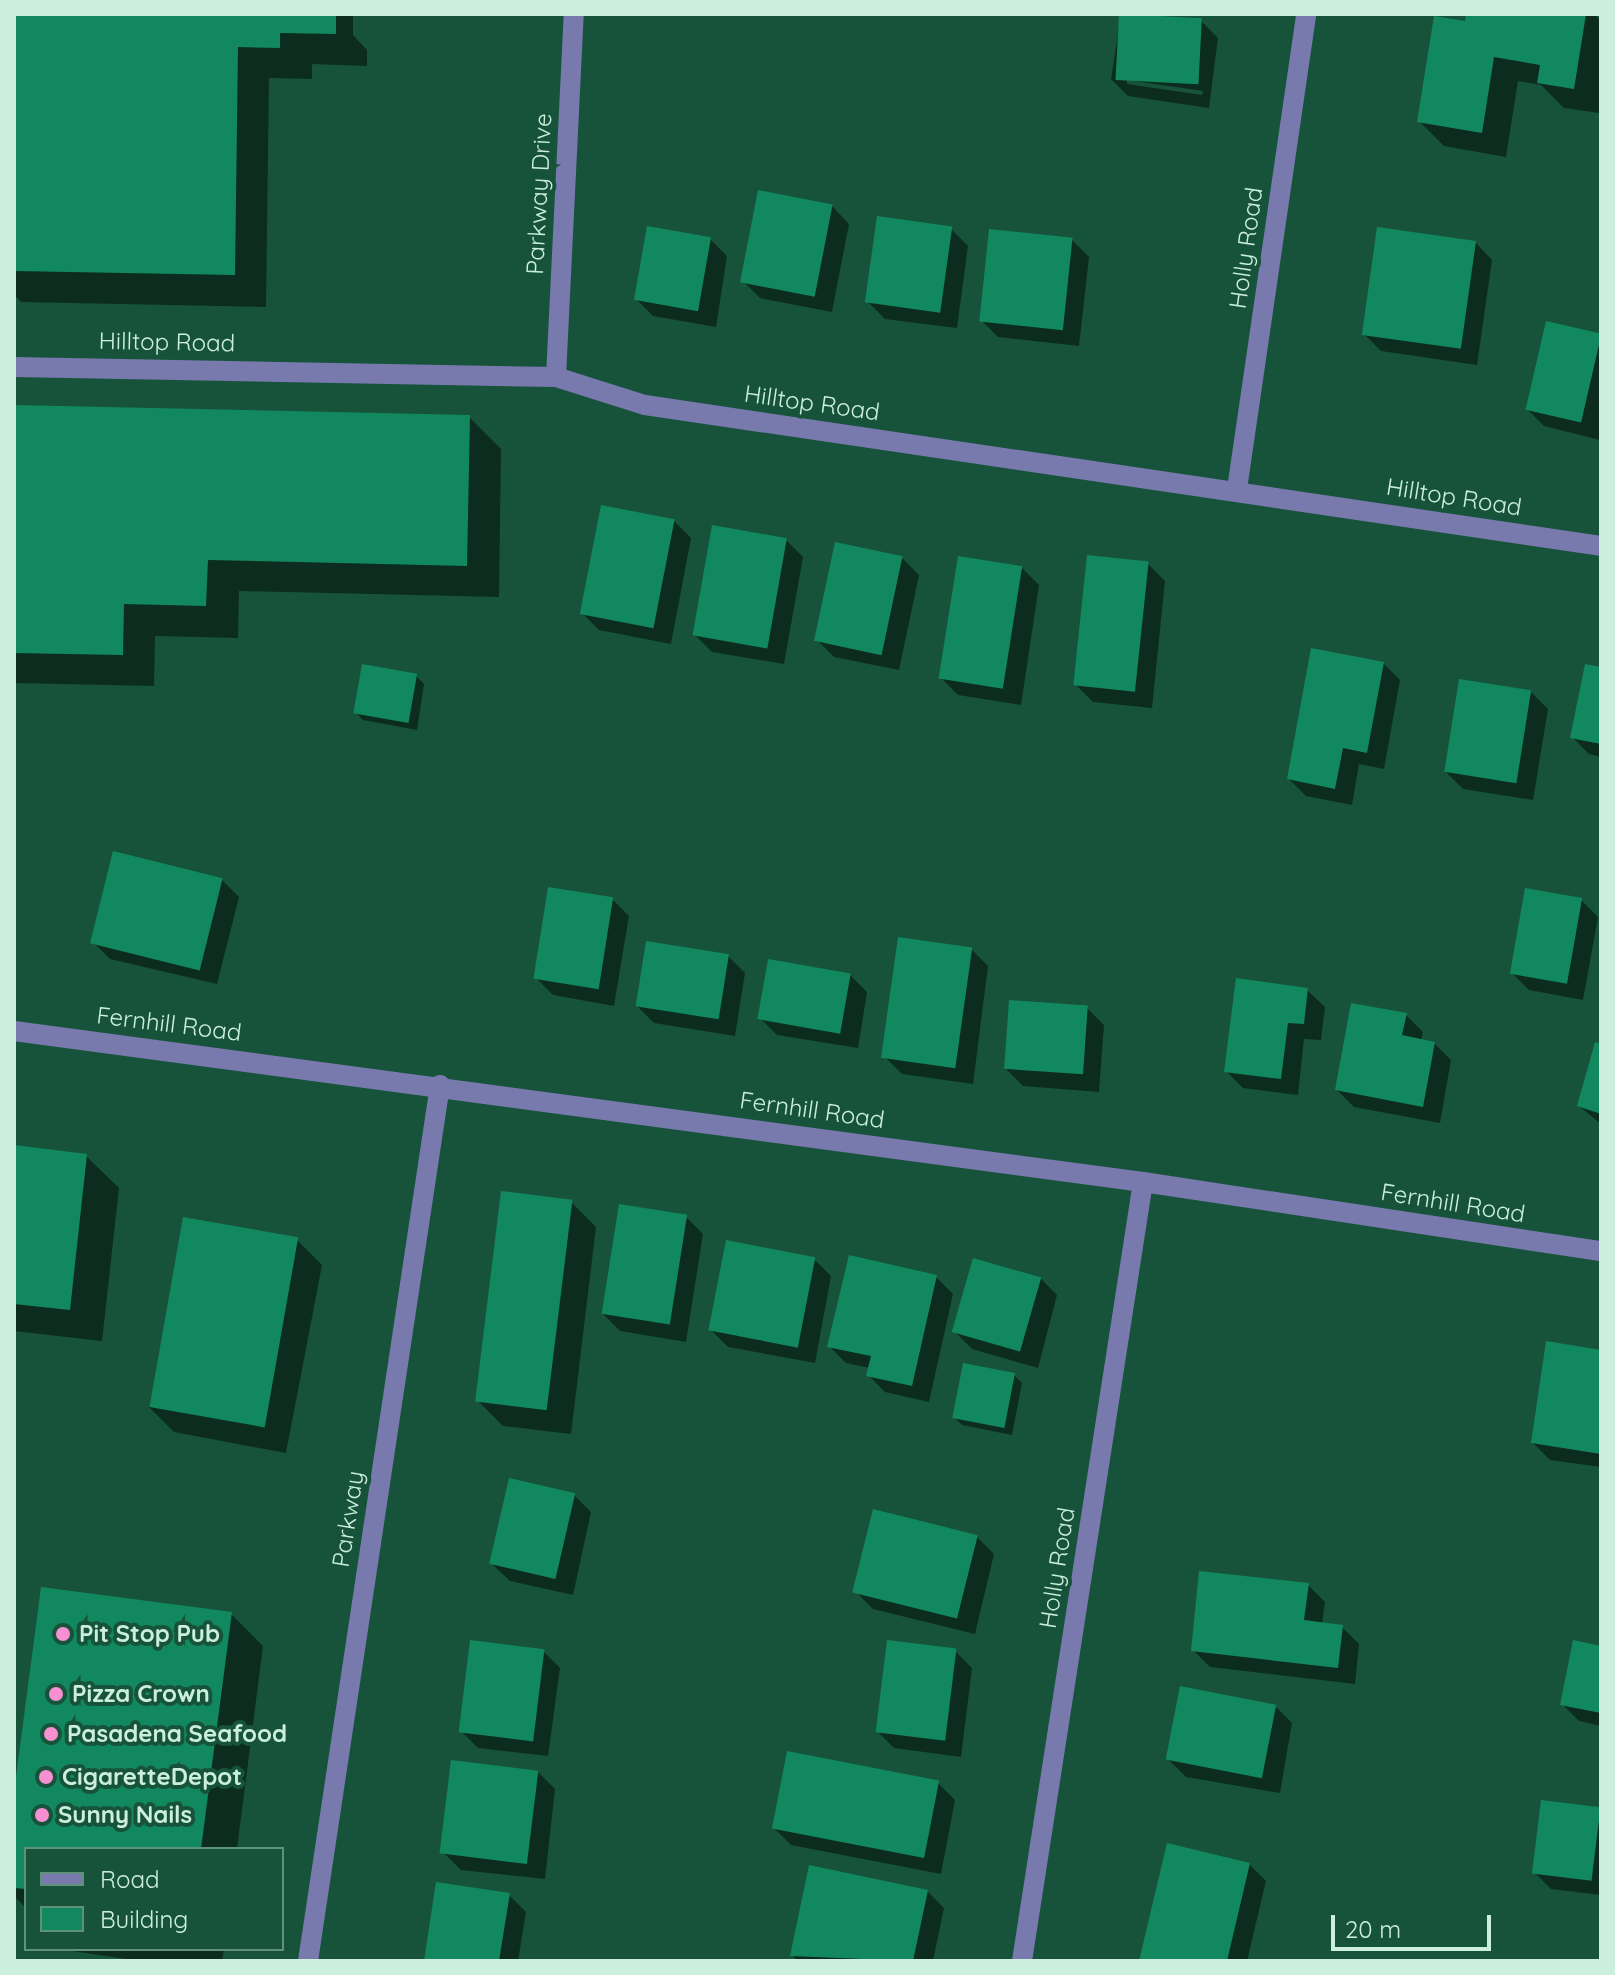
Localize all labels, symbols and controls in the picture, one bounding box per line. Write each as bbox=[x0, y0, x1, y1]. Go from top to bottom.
street label: Parkway Drive bbox=[520, 113, 558, 275]
street label: Holly Road bbox=[1223, 185, 1269, 311]
street label: Hilltop Road bbox=[98, 326, 236, 358]
street label: Hilltop Road bbox=[742, 379, 882, 427]
street label: Hilltop Road bbox=[1384, 472, 1524, 522]
street label: Fernhill Road bbox=[95, 1001, 243, 1047]
street label: Fernhill Road bbox=[738, 1086, 886, 1134]
street label: Fernhill Road bbox=[1379, 1177, 1527, 1229]
street label: Parkway bbox=[326, 1469, 370, 1569]
street label: Holly Road bbox=[1033, 1505, 1081, 1631]
place label: Pit Stop Pub bbox=[79, 1620, 220, 1648]
marker: Pit Stop Pub bbox=[54, 1625, 72, 1643]
place label: Pizza Crown bbox=[72, 1680, 210, 1708]
marker: Pizza Crown bbox=[47, 1685, 65, 1703]
place label: Pasadena Seafood bbox=[67, 1720, 287, 1748]
marker: Pasadena Seafood bbox=[42, 1725, 60, 1743]
place label: CigaretteDepot bbox=[62, 1763, 242, 1791]
marker: CigaretteDepot bbox=[37, 1768, 55, 1786]
place label: Sunny Nails bbox=[58, 1801, 192, 1829]
marker: Sunny Nails bbox=[33, 1806, 51, 1824]
legend bbox=[24, 1847, 284, 1951]
text: Road bbox=[100, 1864, 160, 1894]
scale bar bbox=[1335, 1899, 1495, 1949]
text: Building bbox=[100, 1904, 188, 1934]
text: 20 m bbox=[1345, 1914, 1401, 1944]

